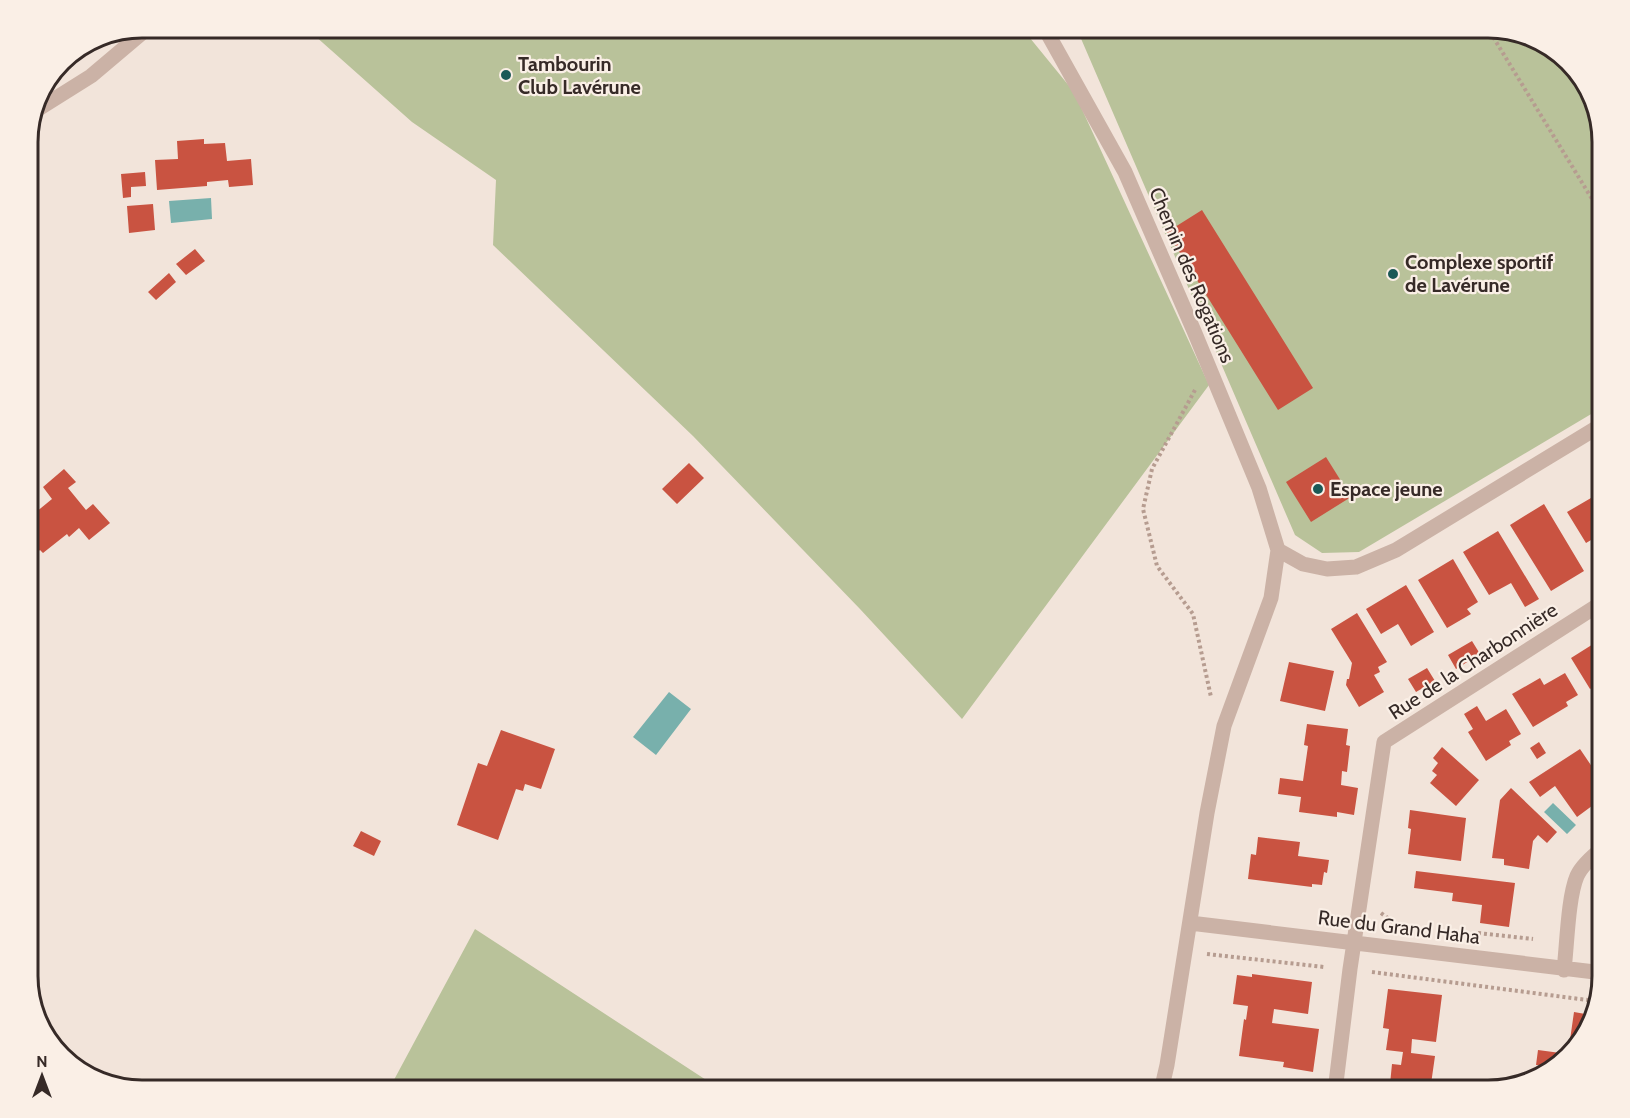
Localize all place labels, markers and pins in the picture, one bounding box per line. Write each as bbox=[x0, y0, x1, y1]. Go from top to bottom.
place label: Tambourin Club Lavérune bbox=[518, 52, 641, 99]
marker: Tambourin Club Lavérune bbox=[499, 68, 513, 82]
place label: Complexe sportif de Lavérune bbox=[1405, 250, 1553, 297]
marker: Complexe sportif de Lavérune bbox=[1386, 267, 1400, 281]
place label: Espace jeune bbox=[1330, 477, 1443, 501]
marker: Espace jeune bbox=[1311, 482, 1325, 496]

